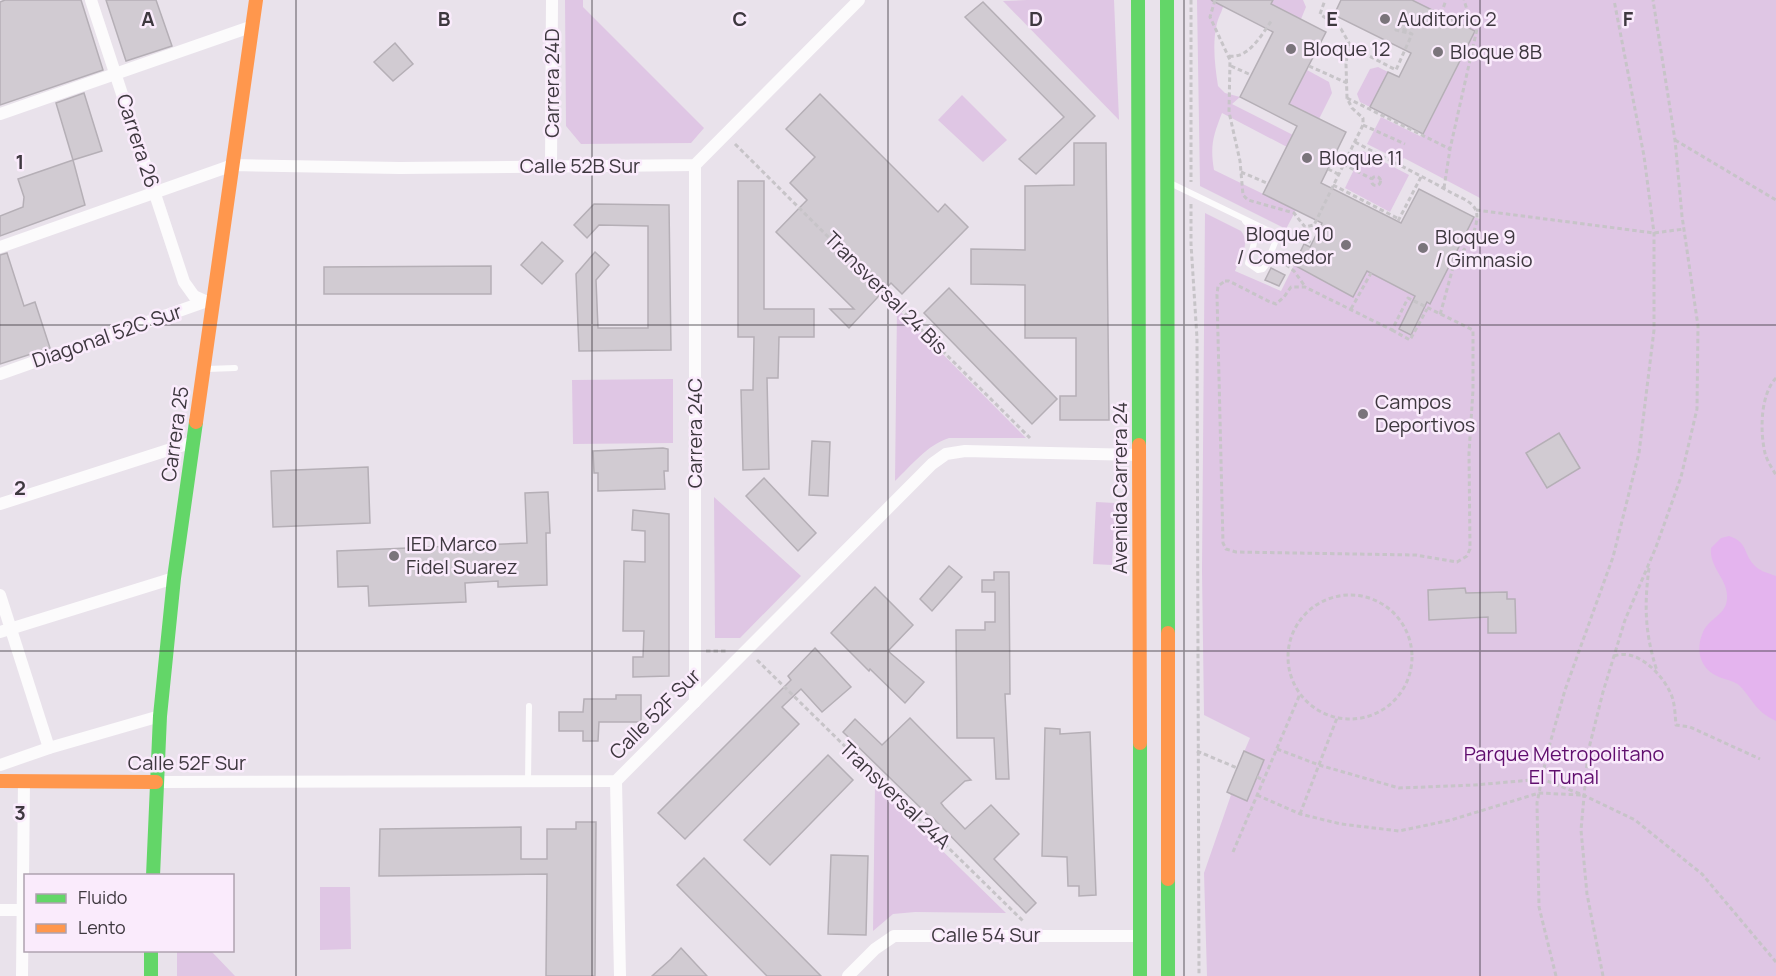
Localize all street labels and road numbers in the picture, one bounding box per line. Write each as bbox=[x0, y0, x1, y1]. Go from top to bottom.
street label: Carrera 24D bbox=[538, 28, 565, 138]
street label: Carrera 26 bbox=[111, 91, 166, 191]
street label: Calle 52B Sur bbox=[520, 152, 640, 179]
street label: Transversal 24 Bis bbox=[819, 225, 954, 360]
street label: Diagonal 52C Sur bbox=[28, 297, 185, 374]
street label: Carrera 24C bbox=[681, 378, 708, 488]
street label: Carrera 25 bbox=[154, 384, 195, 483]
street label: Avenida Carrera 24 bbox=[1106, 402, 1133, 574]
street label: Calle 52F Sur bbox=[603, 662, 706, 765]
street label: Transversal 24A bbox=[834, 735, 957, 855]
street label: Calle 52F Sur bbox=[128, 749, 246, 776]
street label: Calle 54 Sur bbox=[931, 921, 1041, 948]

